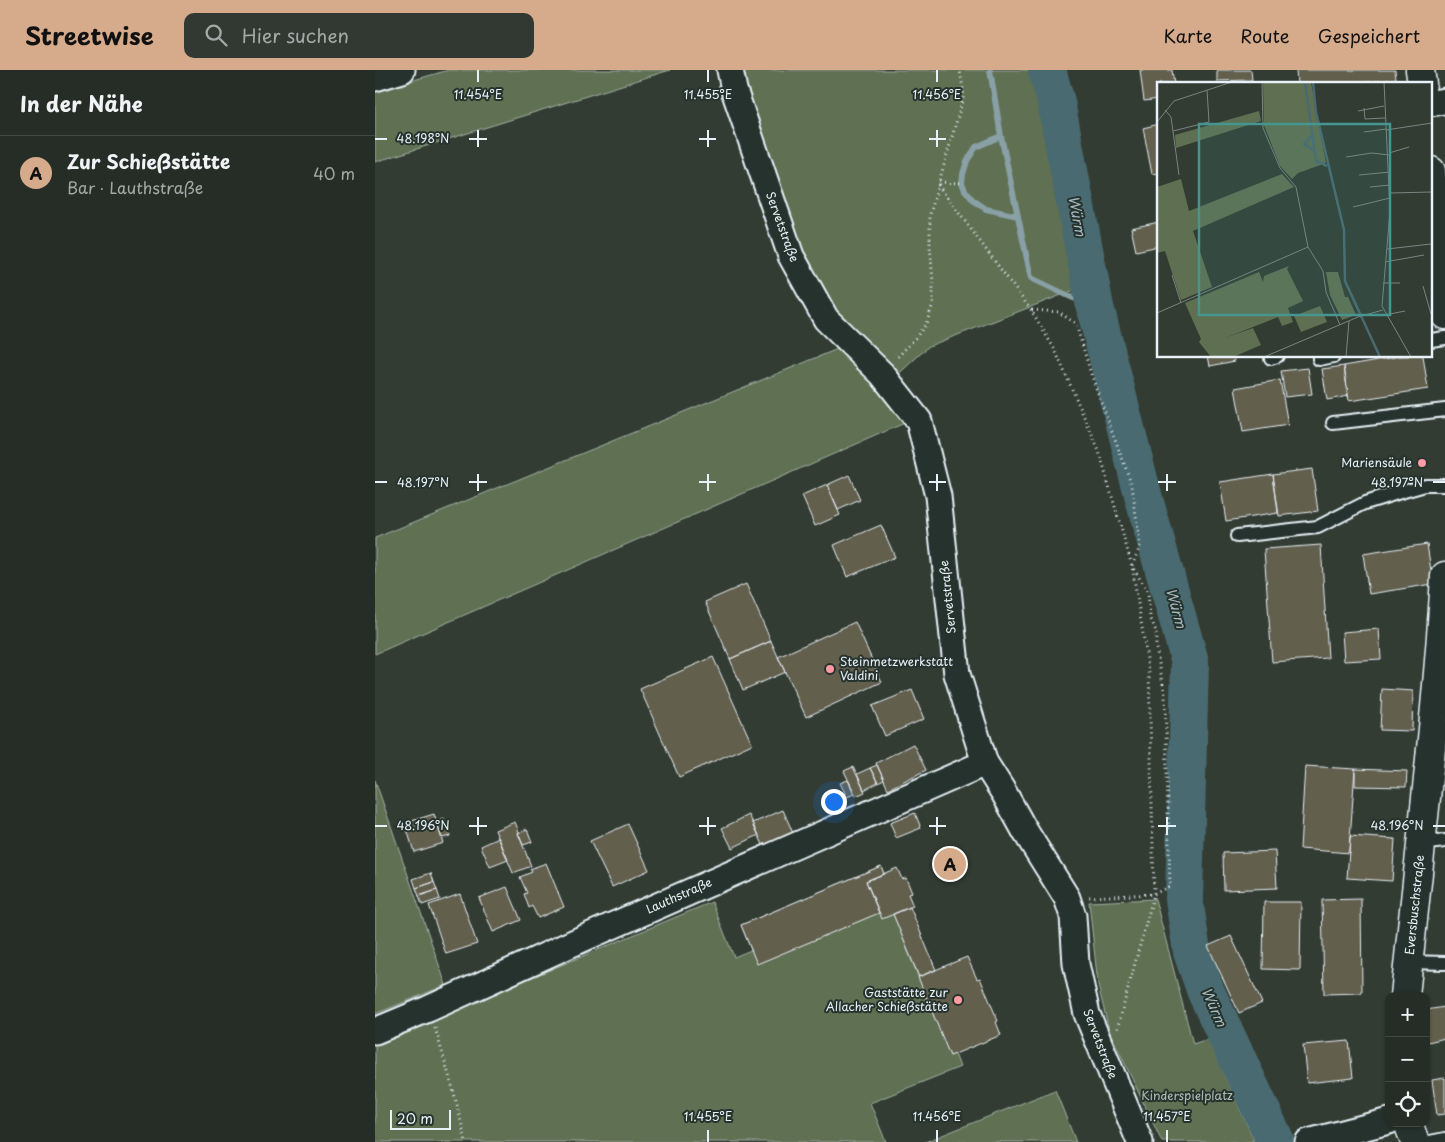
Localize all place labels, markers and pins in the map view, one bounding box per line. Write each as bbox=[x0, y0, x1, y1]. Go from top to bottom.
place label: Mariensäule bbox=[1341, 453, 1412, 471]
marker: Mariensäule bbox=[1416, 457, 1428, 469]
place label: Steinmetzwerkstatt Valdini bbox=[840, 652, 953, 684]
marker: Steinmetzwerkstatt Valdini bbox=[824, 663, 836, 675]
pin: A bbox=[934, 845, 966, 883]
place label: Gaststätte zur Allacher Schießstätte bbox=[826, 983, 948, 1015]
marker: Gaststätte zur Allacher Schießstätte bbox=[952, 994, 964, 1006]

